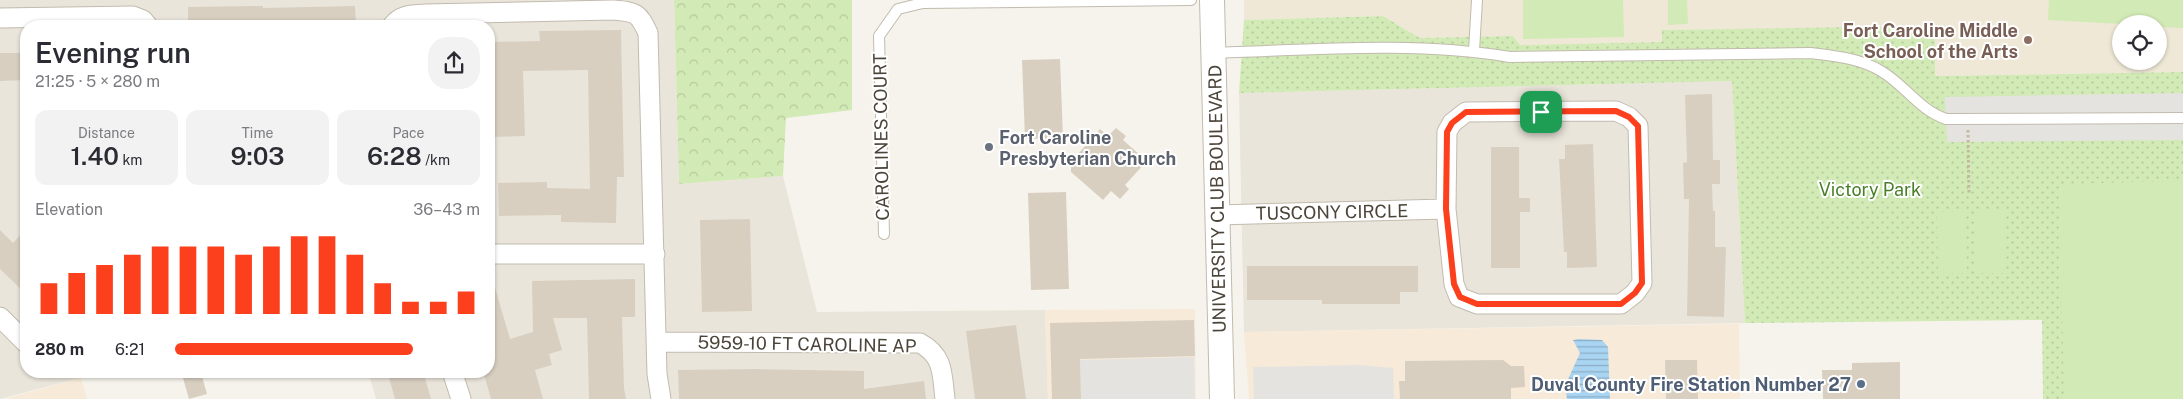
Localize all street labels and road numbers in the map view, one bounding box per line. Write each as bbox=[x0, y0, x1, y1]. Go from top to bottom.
street label: CAROLINES COURT bbox=[869, 53, 893, 221]
street label: UNIVERSITY CLUB BOULEVARD bbox=[1204, 65, 1230, 333]
street label: TUSCONY CIRCLE bbox=[1255, 200, 1409, 224]
street label: 5959-10 FT CAROLINE AP bbox=[697, 332, 917, 356]

